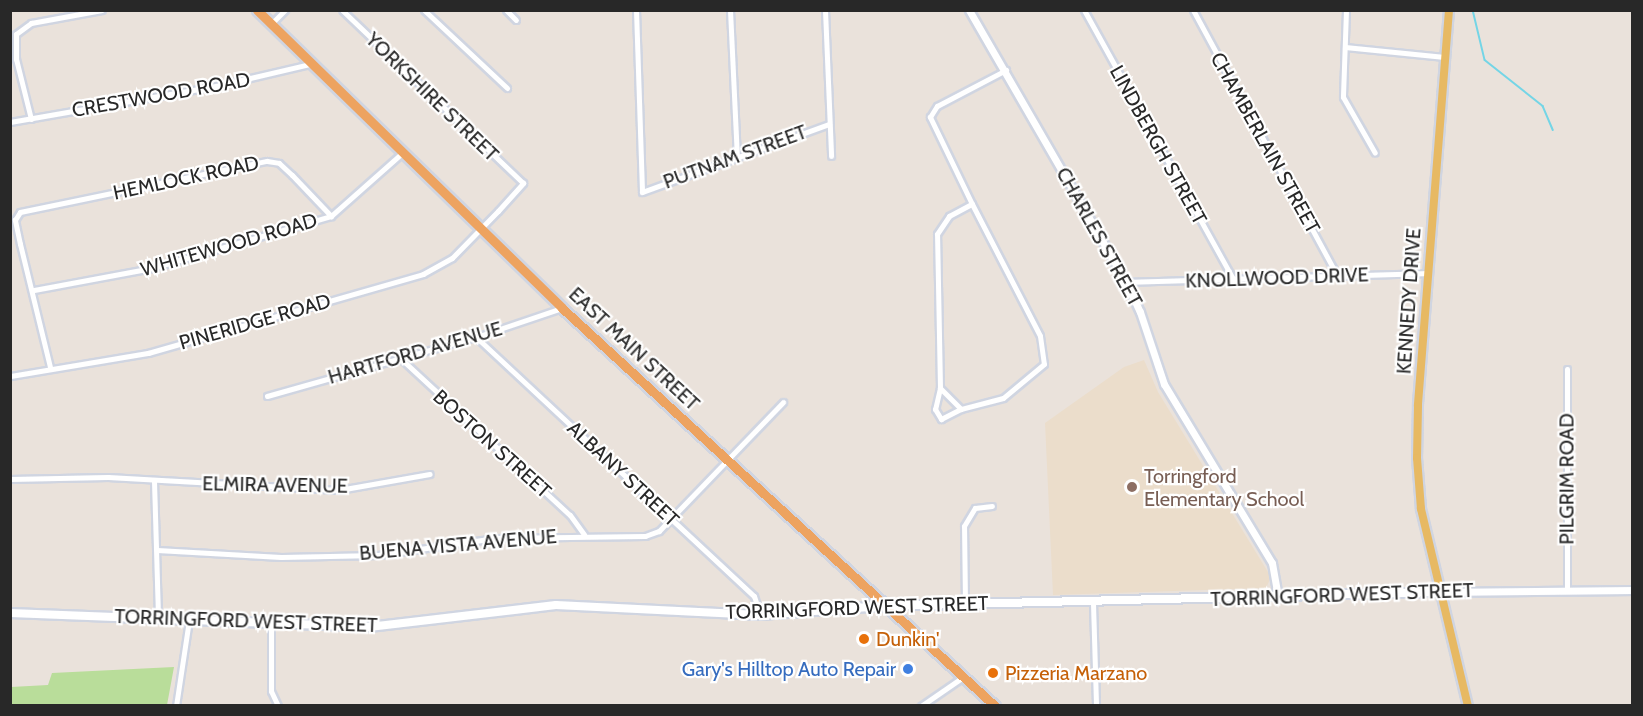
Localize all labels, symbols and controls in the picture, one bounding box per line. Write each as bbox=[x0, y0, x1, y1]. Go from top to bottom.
street label: YORKSHIRE STREET bbox=[361, 28, 503, 166]
street label: CHAMBERLAIN STREET bbox=[1205, 48, 1325, 238]
street label: LINDBERGH STREET bbox=[1104, 61, 1212, 229]
street label: CRESTWOOD ROAD bbox=[70, 68, 252, 122]
street label: PUTNAM STREET bbox=[660, 120, 810, 194]
street label: HEMLOCK ROAD bbox=[111, 151, 261, 205]
street label: CHARLES STREET bbox=[1051, 163, 1147, 311]
street label: WHITEWOOD ROAD bbox=[138, 208, 320, 282]
street label: KENNEDY DRIVE bbox=[1392, 227, 1426, 375]
street label: KNOLLWOOD DRIVE bbox=[1185, 263, 1369, 293]
street label: EAST MAIN STREET bbox=[564, 282, 704, 416]
street label: PINERIDGE ROAD bbox=[176, 289, 334, 355]
street label: HARTFORD AVENUE bbox=[325, 317, 505, 389]
street label: BOSTON STREET bbox=[428, 385, 556, 503]
street label: PILGRIM ROAD bbox=[1555, 413, 1579, 545]
street label: ALBANY STREET bbox=[562, 416, 684, 532]
place label: Torringford Elementary School bbox=[1144, 464, 1304, 511]
street label: ELMIRA AVENUE bbox=[202, 472, 348, 498]
marker: Torringford Elementary School bbox=[1125, 480, 1139, 494]
street label: BUENA VISTA AVENUE bbox=[358, 524, 558, 566]
street label: TORRINGFORD WEST STREET bbox=[1210, 578, 1474, 612]
street label: TORRINGFORD WEST STREET bbox=[725, 591, 989, 625]
street label: TORRINGFORD WEST STREET bbox=[114, 604, 378, 638]
place label: Dunkin' bbox=[876, 627, 940, 651]
marker: Dunkin' bbox=[857, 632, 871, 646]
place label: Gary's Hilltop Auto Repair bbox=[682, 657, 896, 681]
place label: Pizzeria Marzano bbox=[1005, 661, 1147, 685]
marker: Gary's Hilltop Auto Repair bbox=[901, 662, 915, 676]
marker: Pizzeria Marzano bbox=[986, 666, 1000, 680]

